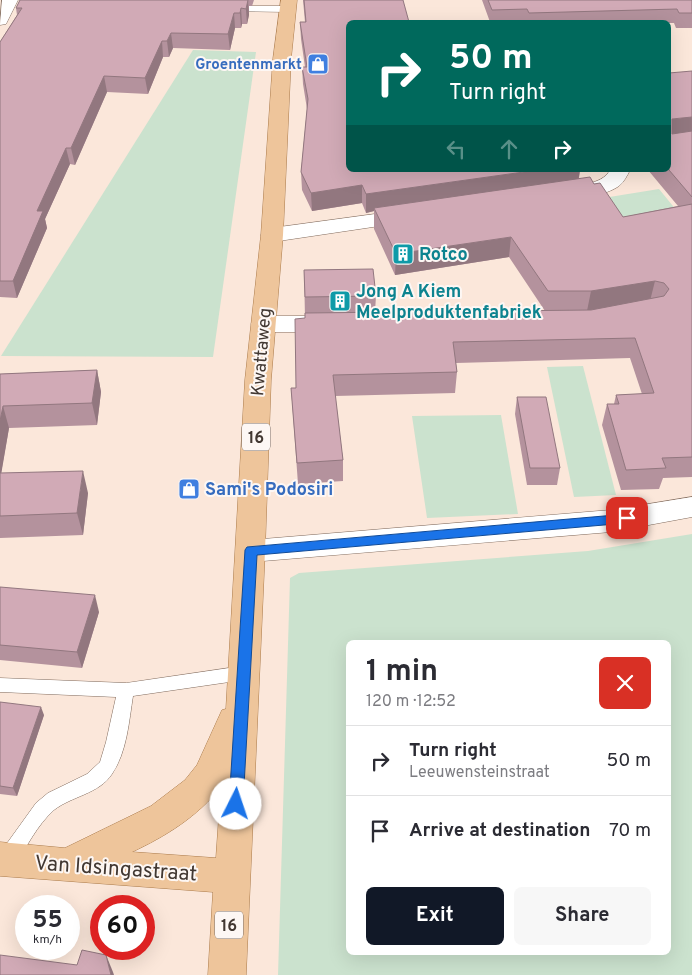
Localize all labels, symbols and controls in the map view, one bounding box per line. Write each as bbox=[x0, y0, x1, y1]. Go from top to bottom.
text: 50 m bbox=[449, 37, 533, 81]
icon: right bbox=[366, 40, 431, 105]
shop icon: Groentenmarkt bbox=[306, 52, 330, 76]
place label: Groentenmarkt bbox=[195, 56, 302, 75]
text: Turn right bbox=[449, 80, 546, 107]
icon: left bbox=[442, 135, 470, 163]
icon: ahead bbox=[495, 135, 523, 163]
icon: right bbox=[548, 135, 576, 163]
building icon: Rotco bbox=[391, 242, 415, 266]
place label: Rotco bbox=[419, 244, 468, 267]
place label: Jong A Kiem Meelproduktenfabriek bbox=[356, 281, 542, 325]
building icon: Jong A Kiem Meelproduktenfabriek bbox=[328, 289, 352, 313]
street label: Kwattaweg bbox=[247, 307, 278, 397]
road number: 16 bbox=[242, 424, 270, 451]
shop icon: Sami's Podosiri bbox=[177, 477, 201, 501]
place label: Sami's Podosiri bbox=[205, 479, 333, 502]
pin bbox=[606, 497, 648, 539]
icon: arrive bbox=[613, 504, 641, 532]
text: 1 min bbox=[366, 654, 438, 691]
button: close bbox=[599, 657, 651, 709]
text: 120 m · 12:52 bbox=[366, 692, 456, 712]
text: Turn right bbox=[409, 739, 497, 763]
icon: right bbox=[366, 747, 394, 775]
text: 50 m bbox=[606, 749, 651, 773]
text: Leeuwensteinstraat bbox=[409, 763, 550, 783]
position arrow bbox=[209, 777, 261, 829]
icon: arrive bbox=[366, 817, 394, 845]
text: Arrive at destination bbox=[409, 819, 590, 843]
text: 70 m bbox=[609, 819, 651, 843]
street label: Van Idsingastraat bbox=[34, 850, 198, 889]
button: Exit bbox=[366, 887, 504, 945]
button: Share bbox=[514, 887, 651, 945]
speed limit sign: 60 bbox=[90, 895, 155, 960]
text: 55 bbox=[32, 905, 63, 937]
road number: 16 bbox=[215, 912, 243, 938]
text: km/h bbox=[33, 932, 62, 948]

